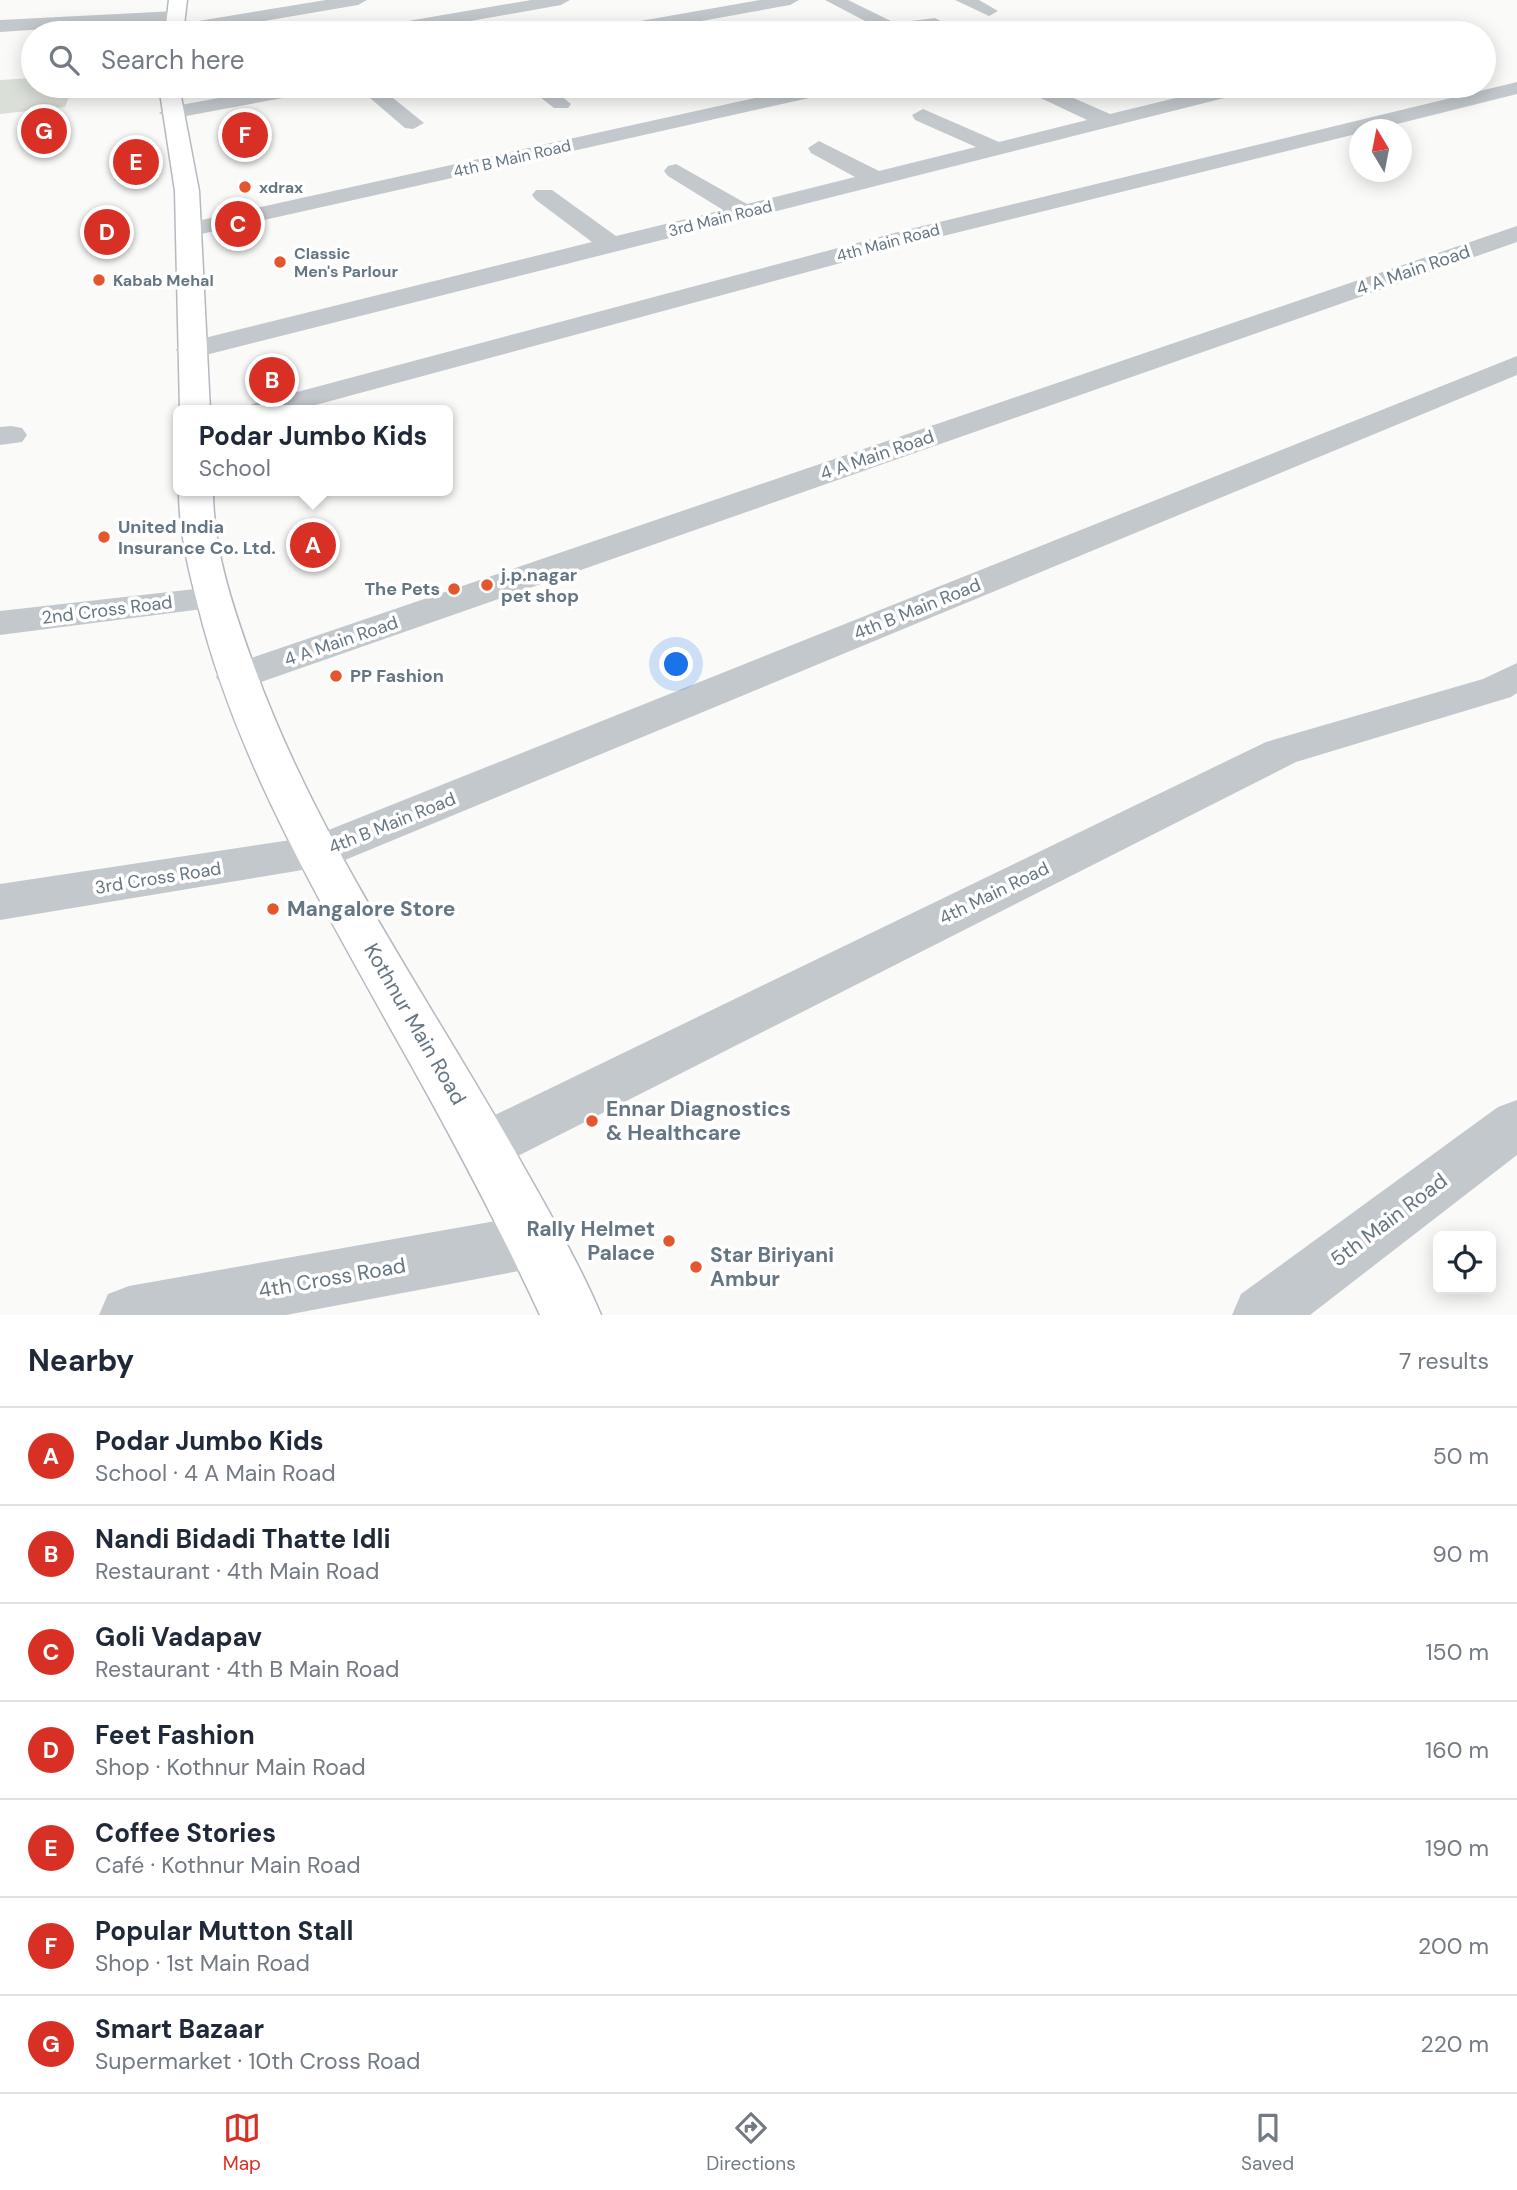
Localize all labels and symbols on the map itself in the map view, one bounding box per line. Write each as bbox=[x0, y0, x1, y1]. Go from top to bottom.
pin: G bbox=[21, 105, 67, 157]
pin: F bbox=[222, 109, 268, 161]
north arrow bbox=[1349, 119, 1412, 182]
street label: 4th B Main Road bbox=[451, 135, 573, 182]
pin: E bbox=[113, 136, 159, 188]
place label: xdrax bbox=[259, 177, 303, 198]
marker: xdrax bbox=[237, 179, 253, 195]
street label: 3rd Main Road bbox=[666, 195, 774, 242]
pin: C bbox=[215, 198, 261, 250]
pin: D bbox=[84, 206, 130, 258]
street label: 4th Main Road bbox=[834, 219, 942, 266]
street label: 4 A Main Road bbox=[1353, 239, 1473, 301]
place label: Classic Men's Parlour bbox=[294, 243, 398, 282]
marker: Classic Men's Parlour bbox=[272, 254, 288, 270]
place label: Kabab Mehal bbox=[113, 270, 214, 291]
marker: Kabab Mehal bbox=[91, 272, 107, 288]
pin: B bbox=[249, 354, 295, 406]
street label: 4 A Main Road bbox=[817, 424, 937, 486]
place label: United India Insurance Co. Ltd. bbox=[118, 515, 276, 560]
pin: A bbox=[290, 519, 336, 571]
marker: United India Insurance Co. Ltd. bbox=[96, 529, 112, 545]
place label: j.p.nagar pet shop bbox=[500, 563, 579, 608]
street label: 4th B Main Road bbox=[850, 573, 984, 645]
place label: The Pets bbox=[364, 577, 440, 601]
marker: j.p.nagar pet shop bbox=[479, 577, 495, 593]
marker: The Pets bbox=[446, 581, 462, 597]
street label: 2nd Cross Road bbox=[40, 590, 174, 630]
street label: 4 A Main Road bbox=[281, 610, 401, 672]
your location bbox=[659, 647, 693, 681]
place label: PP Fashion bbox=[350, 664, 444, 688]
marker: PP Fashion bbox=[328, 668, 344, 684]
street label: 4th B Main Road bbox=[325, 787, 459, 859]
street label: 3rd Cross Road bbox=[93, 856, 223, 900]
street label: 4th Main Road bbox=[935, 856, 1053, 930]
place label: Mangalore Store bbox=[287, 895, 456, 923]
marker: Mangalore Store bbox=[265, 901, 281, 917]
street label: Kothnur Main Road bbox=[357, 938, 473, 1110]
place label: Ennar Diagnostics & Healthcare bbox=[606, 1095, 791, 1147]
marker: Ennar Diagnostics & Healthcare bbox=[584, 1113, 600, 1129]
street label: 5th Main Road bbox=[1325, 1167, 1453, 1273]
place label: Rally Helmet Palace bbox=[526, 1215, 655, 1267]
marker: Rally Helmet Palace bbox=[661, 1233, 677, 1249]
place label: Star Biriyani Ambur bbox=[710, 1241, 834, 1293]
street label: 4th Cross Road bbox=[256, 1251, 408, 1305]
marker: Star Biriyani Ambur bbox=[688, 1259, 704, 1275]

